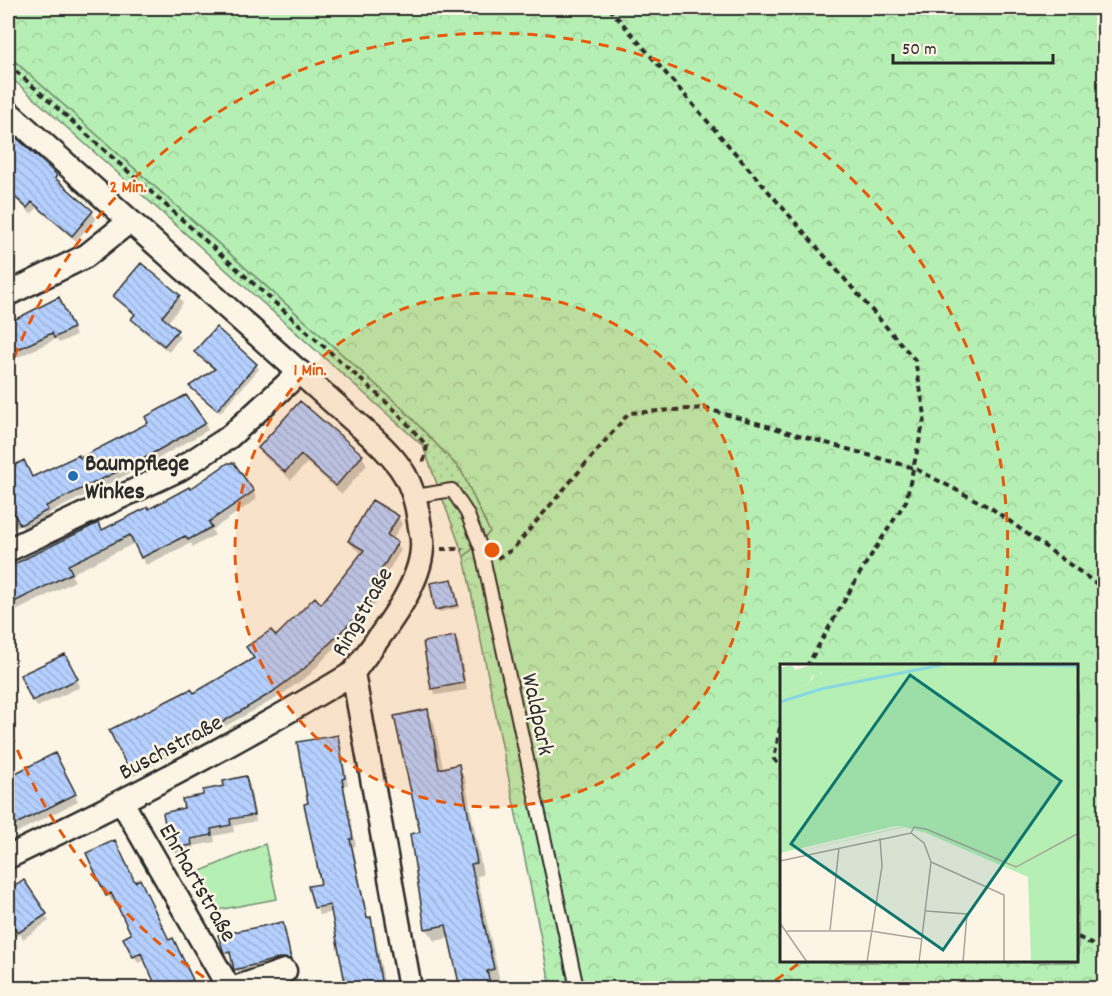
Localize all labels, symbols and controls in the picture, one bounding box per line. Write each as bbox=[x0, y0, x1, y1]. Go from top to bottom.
scale bar bbox=[893, 27, 1054, 65]
text: 50 m bbox=[902, 38, 937, 63]
text: 2 Min. bbox=[109, 176, 147, 201]
text: 1 Min. bbox=[293, 359, 327, 384]
place label: Baumpflege Winkes bbox=[85, 448, 190, 510]
marker: Baumpflege Winkes bbox=[66, 469, 80, 483]
centre of rings bbox=[482, 540, 502, 560]
street label: Ringstraße bbox=[324, 561, 403, 664]
inset map bbox=[780, 664, 1079, 963]
street label: Waldpark bbox=[511, 670, 561, 759]
street label: Buschstraße bbox=[113, 707, 230, 790]
street label: Ehrhartstraße bbox=[149, 818, 244, 949]

